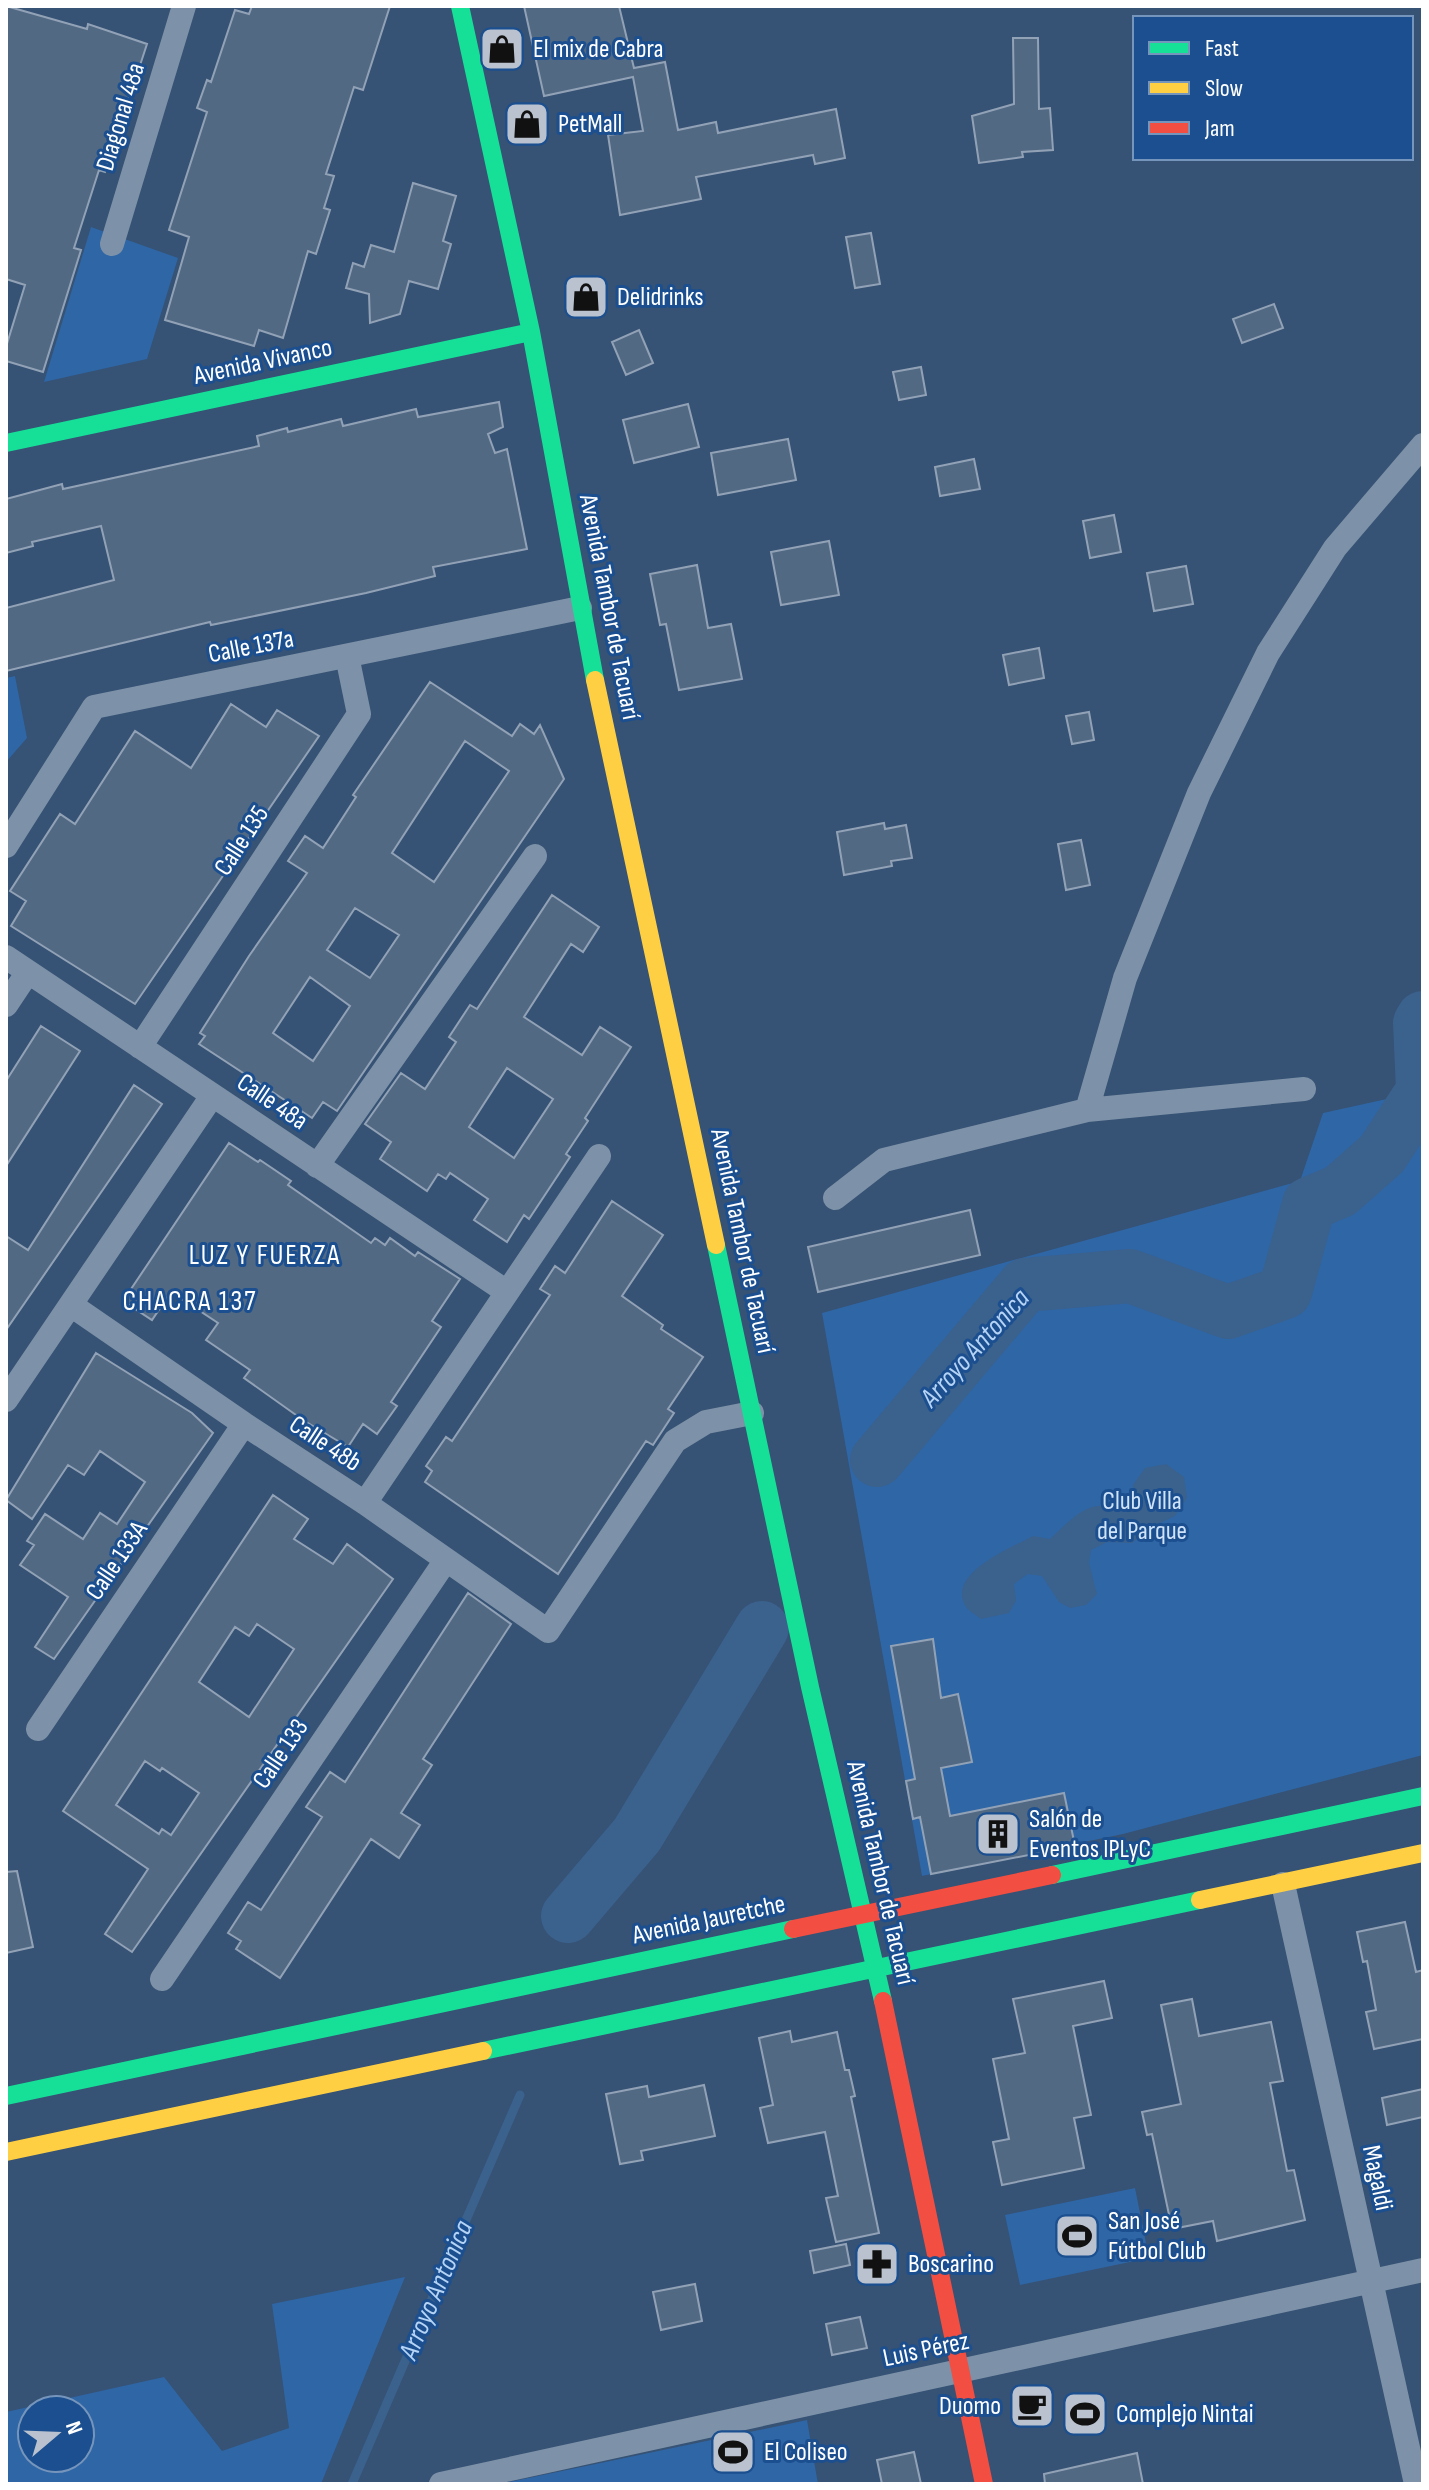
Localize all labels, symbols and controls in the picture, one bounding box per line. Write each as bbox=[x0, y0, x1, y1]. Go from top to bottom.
legend bbox=[1133, 16, 1413, 160]
shop icon: El mix de Cabra bbox=[478, 25, 526, 73]
place label: El mix de Cabra bbox=[533, 34, 664, 65]
text: Fast bbox=[1205, 34, 1239, 63]
street label: Diagonal 48a bbox=[90, 59, 152, 175]
text: Slow bbox=[1205, 74, 1243, 103]
shop icon: PetMall bbox=[503, 100, 551, 148]
place label: PetMall bbox=[558, 109, 622, 140]
text: Jam bbox=[1204, 114, 1235, 143]
shop icon: Delidrinks bbox=[562, 273, 610, 321]
place label: Delidrinks bbox=[617, 282, 704, 313]
street label: Avenida Vivanco bbox=[190, 332, 335, 392]
street label: Avenida Tambor de Tacuarí bbox=[572, 491, 646, 722]
street label: Calle 137a bbox=[206, 624, 296, 670]
street label: Calle 135 bbox=[208, 800, 276, 882]
street label: Calle 48a bbox=[231, 1067, 313, 1137]
street label: Avenida Tambor de Tacuarí bbox=[703, 1125, 781, 1356]
district label: LUZ Y FUERZA bbox=[189, 1239, 341, 1272]
water label: Arroyo Antonica bbox=[913, 1282, 1037, 1415]
district label: CHACRA 137 bbox=[122, 1285, 258, 1318]
street label: Calle 48b bbox=[283, 1409, 367, 1479]
park label: Club Villa del Parque bbox=[1097, 1486, 1187, 1547]
street label: Calle 133A bbox=[79, 1515, 155, 1606]
street label: Calle 133 bbox=[247, 1713, 315, 1795]
street label: Avenida Tambor de Tacuarí bbox=[839, 1757, 921, 1988]
place label: Salón de Eventos IPLyC bbox=[1029, 1804, 1151, 1865]
building icon: Salón de Eventos IPLyC bbox=[974, 1810, 1022, 1858]
street label: Avenida Jauretche bbox=[629, 1889, 788, 1952]
street label: Magaldi bbox=[1355, 2142, 1399, 2214]
place label: San José Fútbol Club bbox=[1108, 2206, 1206, 2267]
sports icon: San José Fútbol Club bbox=[1053, 2212, 1101, 2260]
water label: Arroyo Antonica bbox=[392, 2215, 480, 2365]
pharmacy icon: Boscarino bbox=[853, 2240, 901, 2288]
place label: Boscarino bbox=[908, 2249, 994, 2280]
street label: Luis Pérez bbox=[880, 2326, 972, 2374]
cafe icon: Duomo bbox=[1008, 2382, 1056, 2430]
sports icon: Complejo Nintai bbox=[1061, 2390, 1109, 2438]
place label: Duomo bbox=[939, 2391, 1001, 2422]
north arrow bbox=[16, 2394, 96, 2474]
place label: Complejo Nintai bbox=[1116, 2399, 1254, 2430]
text: N bbox=[59, 2418, 88, 2438]
sports icon: El Coliseo bbox=[709, 2428, 757, 2476]
place label: El Coliseo bbox=[764, 2437, 848, 2468]

